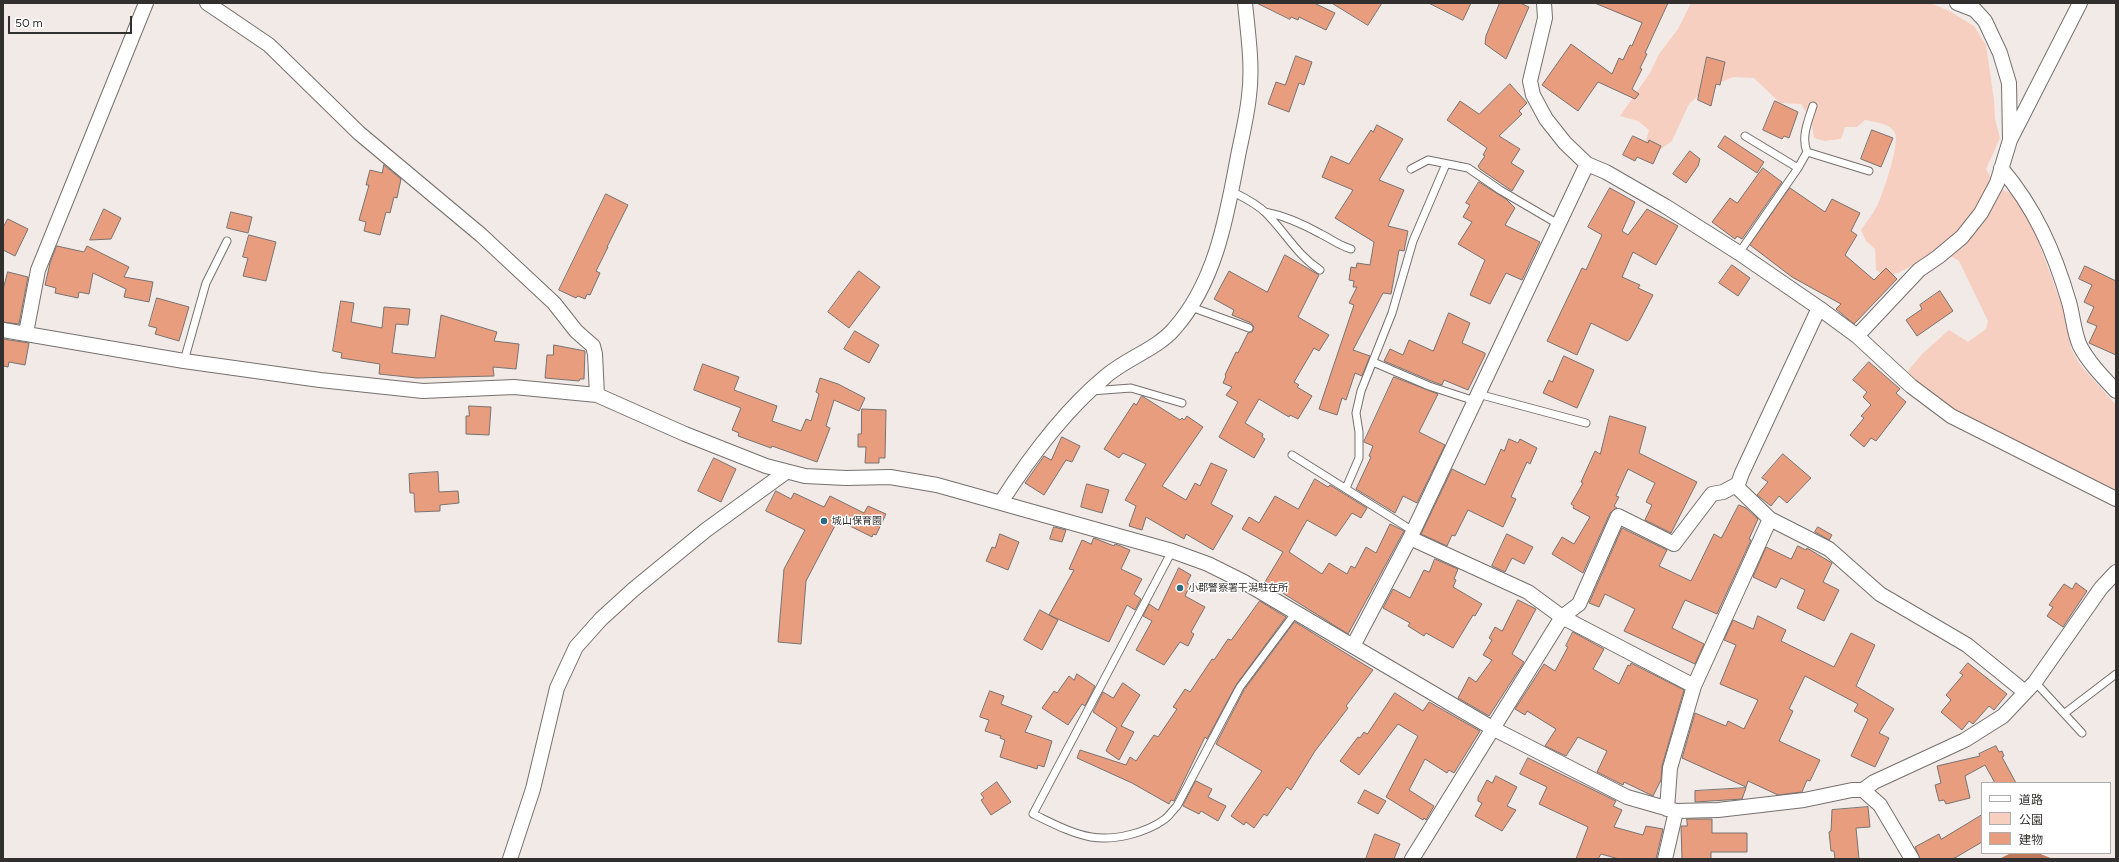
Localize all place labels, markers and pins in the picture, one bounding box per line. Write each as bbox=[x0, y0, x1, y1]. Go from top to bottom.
place label: 城山保育園 bbox=[832, 515, 882, 527]
marker: 城山保育園 bbox=[819, 516, 829, 526]
place label: 小郡警察署干潟駐在所 bbox=[1188, 582, 1288, 594]
marker: 小郡警察署干潟駐在所 bbox=[1175, 583, 1185, 593]

